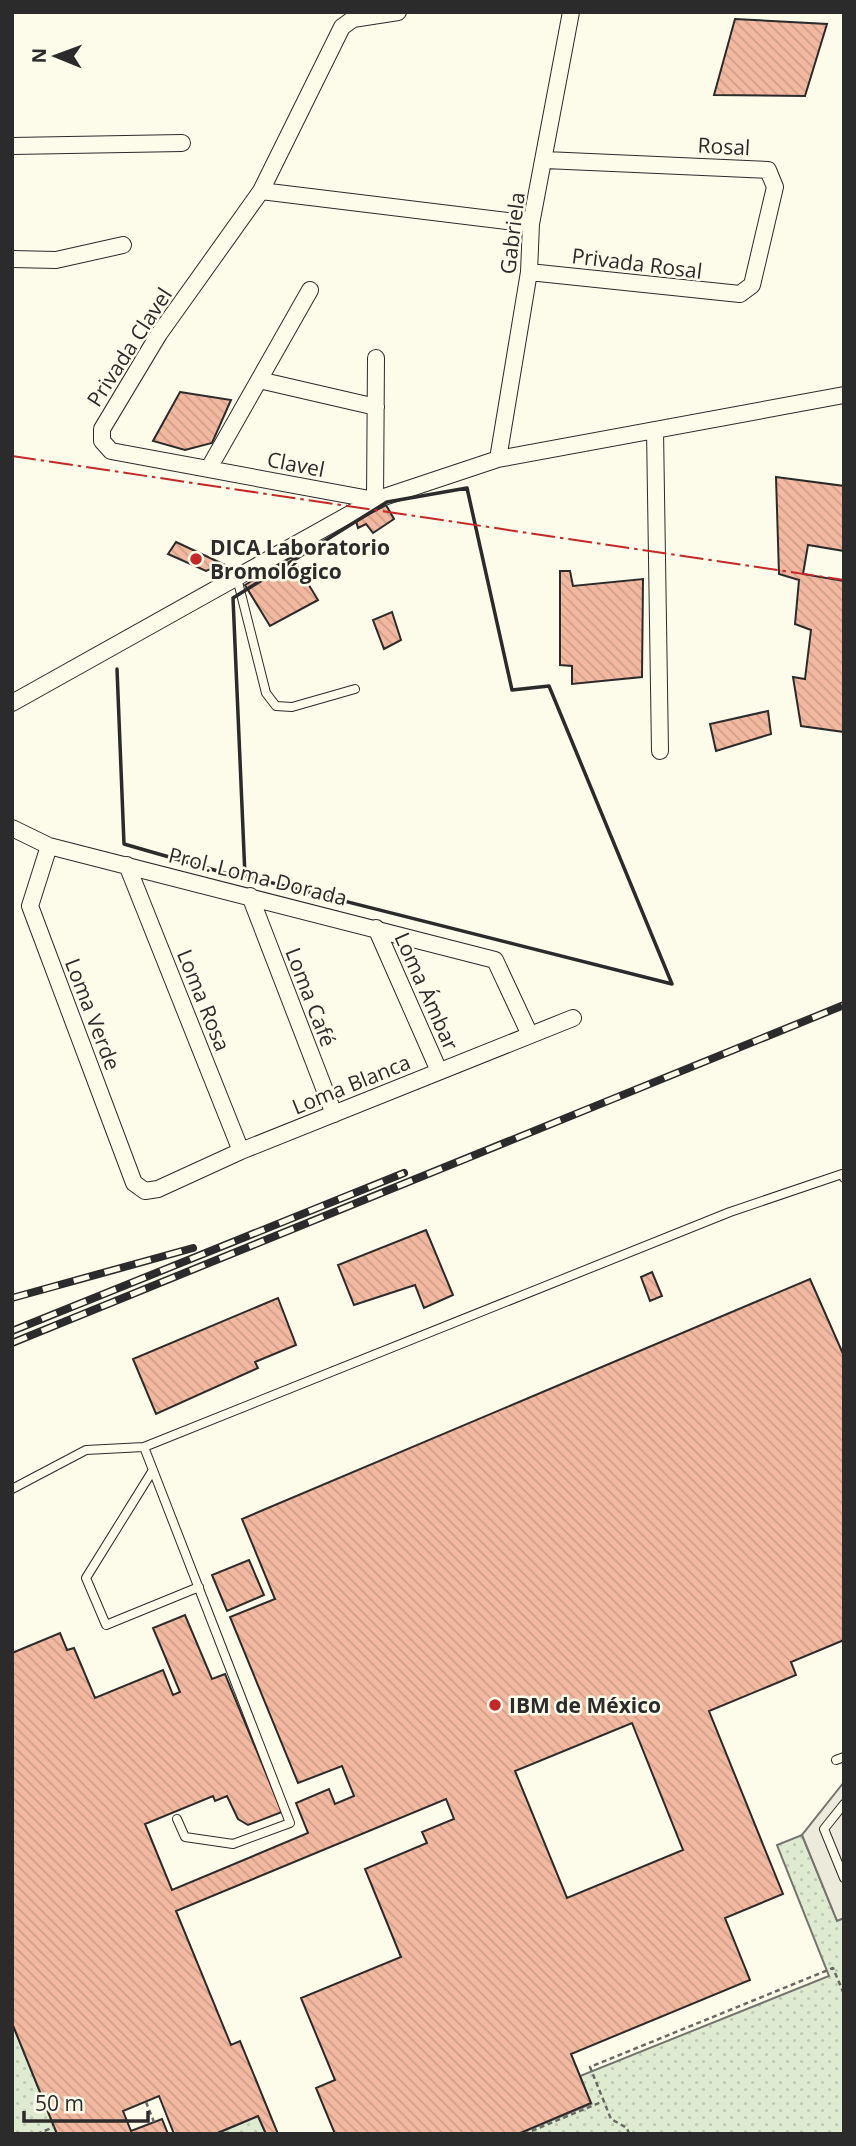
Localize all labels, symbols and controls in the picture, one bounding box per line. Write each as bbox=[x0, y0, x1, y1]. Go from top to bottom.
north arrow bbox=[21, 21, 91, 91]
text: N bbox=[26, 48, 52, 64]
street label: Rosal bbox=[697, 131, 751, 161]
street label: Gabriela bbox=[493, 190, 531, 276]
street label: Privada Rosal bbox=[570, 241, 704, 285]
street label: Privada Clavel bbox=[80, 282, 178, 412]
street label: Clavel bbox=[265, 445, 327, 483]
place label: DICA Laboratorio Bromológico bbox=[210, 533, 390, 585]
marker: DICA Laboratorio Bromológico bbox=[188, 551, 204, 567]
street label: Prol. Loma Dorada bbox=[166, 840, 350, 912]
street label: Loma Ámbar bbox=[389, 928, 466, 1055]
street label: Loma Café bbox=[279, 943, 343, 1051]
street label: Loma Rosa bbox=[171, 945, 237, 1055]
street label: Loma Verde bbox=[59, 954, 127, 1074]
street label: Loma Blanca bbox=[288, 1048, 414, 1120]
place label: IBM de México bbox=[509, 1691, 661, 1719]
marker: IBM de México bbox=[487, 1697, 503, 1713]
scale bar bbox=[24, 2080, 149, 2124]
text: 50 m bbox=[35, 2089, 84, 2117]

